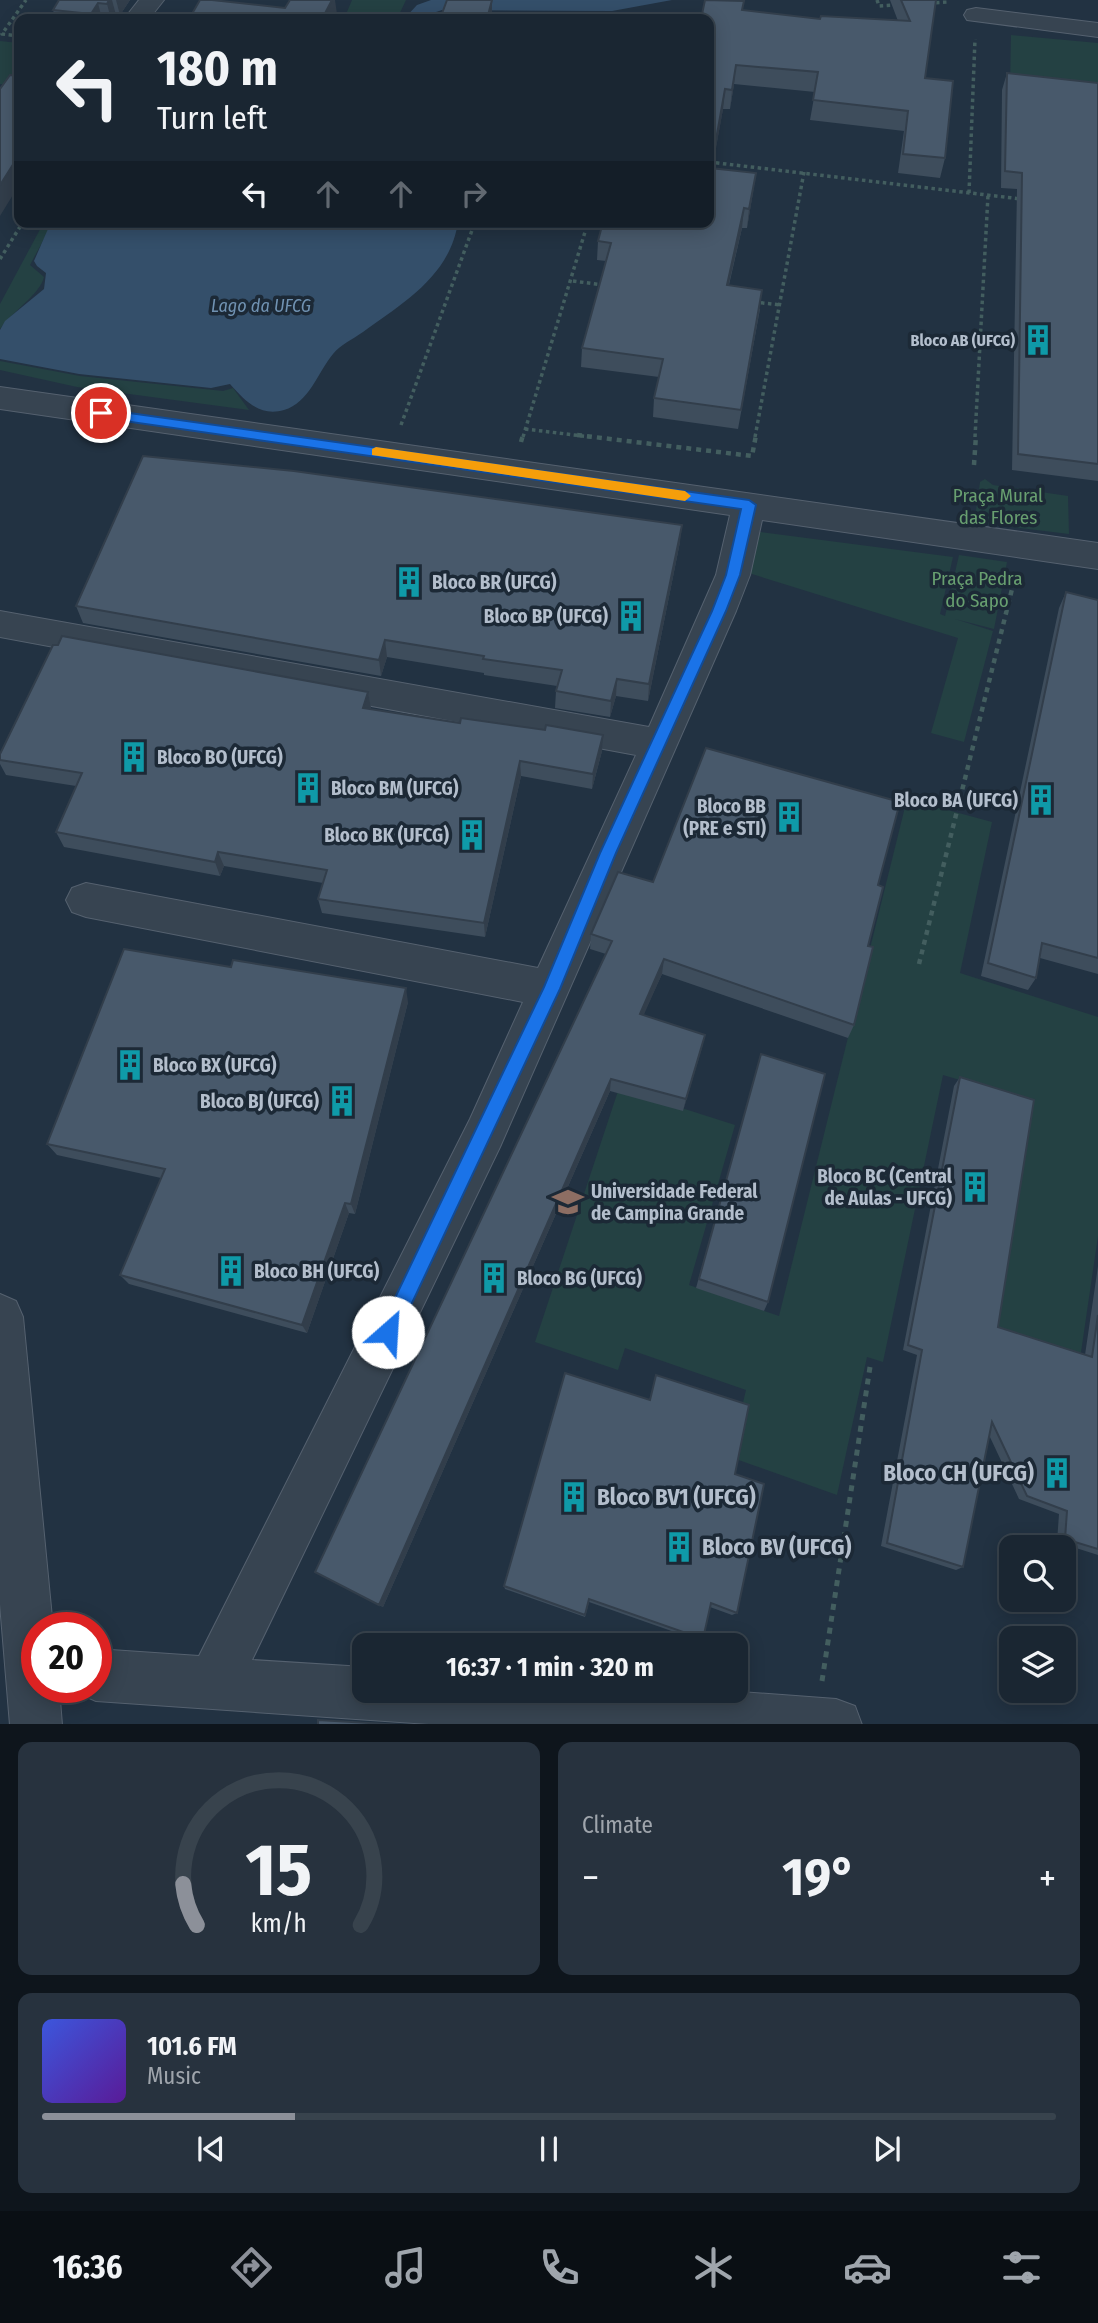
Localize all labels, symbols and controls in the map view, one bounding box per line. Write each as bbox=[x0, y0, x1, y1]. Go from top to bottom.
text: 180 m bbox=[157, 39, 278, 98]
icon: left bbox=[42, 42, 133, 133]
text: Turn left bbox=[157, 99, 267, 137]
icon: left bbox=[236, 175, 274, 213]
icon: ahead bbox=[309, 175, 347, 213]
icon: ahead bbox=[382, 175, 420, 213]
icon: right bbox=[455, 175, 493, 213]
water label: Lago da UFCG bbox=[211, 295, 312, 317]
building icon: Bloco AB (UFCG) bbox=[1021, 323, 1055, 357]
place label: Bloco AB (UFCG) bbox=[910, 331, 1015, 350]
pin bbox=[71, 383, 131, 443]
icon: arrive bbox=[82, 394, 120, 432]
park label: Praça Mural das Flores bbox=[953, 484, 1043, 529]
building icon: Bloco BR (UFCG) bbox=[392, 565, 426, 599]
park label: Praça Pedra do Sapo bbox=[932, 567, 1022, 612]
place label: Bloco BR (UFCG) bbox=[432, 571, 557, 594]
building icon: Bloco BP (UFCG) bbox=[614, 599, 648, 633]
place label: Bloco BP (UFCG) bbox=[484, 605, 608, 628]
building icon: Bloco BO (UFCG) bbox=[117, 740, 151, 774]
place label: Bloco BO (UFCG) bbox=[157, 746, 283, 769]
building icon: Bloco BM (UFCG) bbox=[291, 771, 325, 805]
place label: Bloco BM (UFCG) bbox=[331, 777, 459, 800]
building icon: Bloco BA (UFCG) bbox=[1024, 783, 1058, 817]
place label: Bloco BA (UFCG) bbox=[894, 789, 1018, 812]
place label: Bloco BB (PRE e STI) bbox=[683, 795, 766, 840]
building icon: Bloco BB (PRE e STI) bbox=[772, 800, 806, 834]
building icon: Bloco BK (UFCG) bbox=[455, 818, 489, 852]
place label: Bloco BK (UFCG) bbox=[324, 824, 449, 847]
building icon: Bloco BX (UFCG) bbox=[113, 1048, 147, 1082]
place label: Bloco BX (UFCG) bbox=[153, 1054, 277, 1077]
building icon: Bloco BJ (UFCG) bbox=[325, 1084, 359, 1118]
place label: Bloco BJ (UFCG) bbox=[200, 1090, 319, 1113]
place label: Bloco BC (Central de Aulas - UFCG) bbox=[817, 1165, 953, 1210]
building icon: Bloco BC (Central de Aulas - UFCG) bbox=[958, 1170, 992, 1204]
place label: Universidade Federal de Campina Grande bbox=[591, 1180, 758, 1225]
school or university icon: Universidade Federal de Campina Grande bbox=[551, 1185, 585, 1219]
building icon: Bloco BH (UFCG) bbox=[214, 1254, 248, 1288]
place label: Bloco BH (UFCG) bbox=[254, 1260, 380, 1283]
building icon: Bloco BG (UFCG) bbox=[477, 1261, 511, 1295]
place label: Bloco BG (UFCG) bbox=[517, 1267, 642, 1290]
position arrow bbox=[351, 1295, 425, 1369]
building icon: Bloco CH (UFCG) bbox=[1040, 1456, 1074, 1490]
place label: Bloco CH (UFCG) bbox=[883, 1459, 1034, 1487]
building icon: Bloco BV1 (UFCG) bbox=[557, 1480, 591, 1514]
place label: Bloco BV1 (UFCG) bbox=[597, 1483, 756, 1511]
building icon: Bloco BV (UFCG) bbox=[662, 1530, 696, 1564]
place label: Bloco BV (UFCG) bbox=[702, 1533, 852, 1561]
map controls bbox=[999, 1535, 1076, 1703]
button: search bbox=[999, 1535, 1076, 1612]
speed limit sign: 20 bbox=[21, 1612, 112, 1703]
button: layers bbox=[999, 1626, 1076, 1703]
text: 16:37 · 1 min · 320 m bbox=[446, 1652, 654, 1683]
text: Climate bbox=[582, 1811, 653, 1839]
text: 15 bbox=[246, 1827, 312, 1914]
text: 19° bbox=[782, 1846, 856, 1909]
text: − bbox=[582, 1855, 599, 1901]
text: + bbox=[1039, 1855, 1056, 1901]
text: km/h bbox=[251, 1908, 307, 1938]
text: 101.6 FM bbox=[147, 2031, 237, 2062]
text: Music bbox=[147, 2062, 201, 2090]
icon: previous bbox=[192, 2130, 230, 2168]
icon: pause bbox=[530, 2130, 568, 2168]
icon: next bbox=[868, 2130, 906, 2168]
icon: directions bbox=[227, 2243, 276, 2292]
icon: music bbox=[381, 2243, 430, 2292]
icon: phone bbox=[535, 2243, 584, 2292]
icon: climate bbox=[689, 2243, 738, 2292]
icon: car bbox=[843, 2243, 892, 2292]
icon: filters bbox=[997, 2243, 1046, 2292]
text: 16:36 bbox=[52, 2248, 122, 2286]

